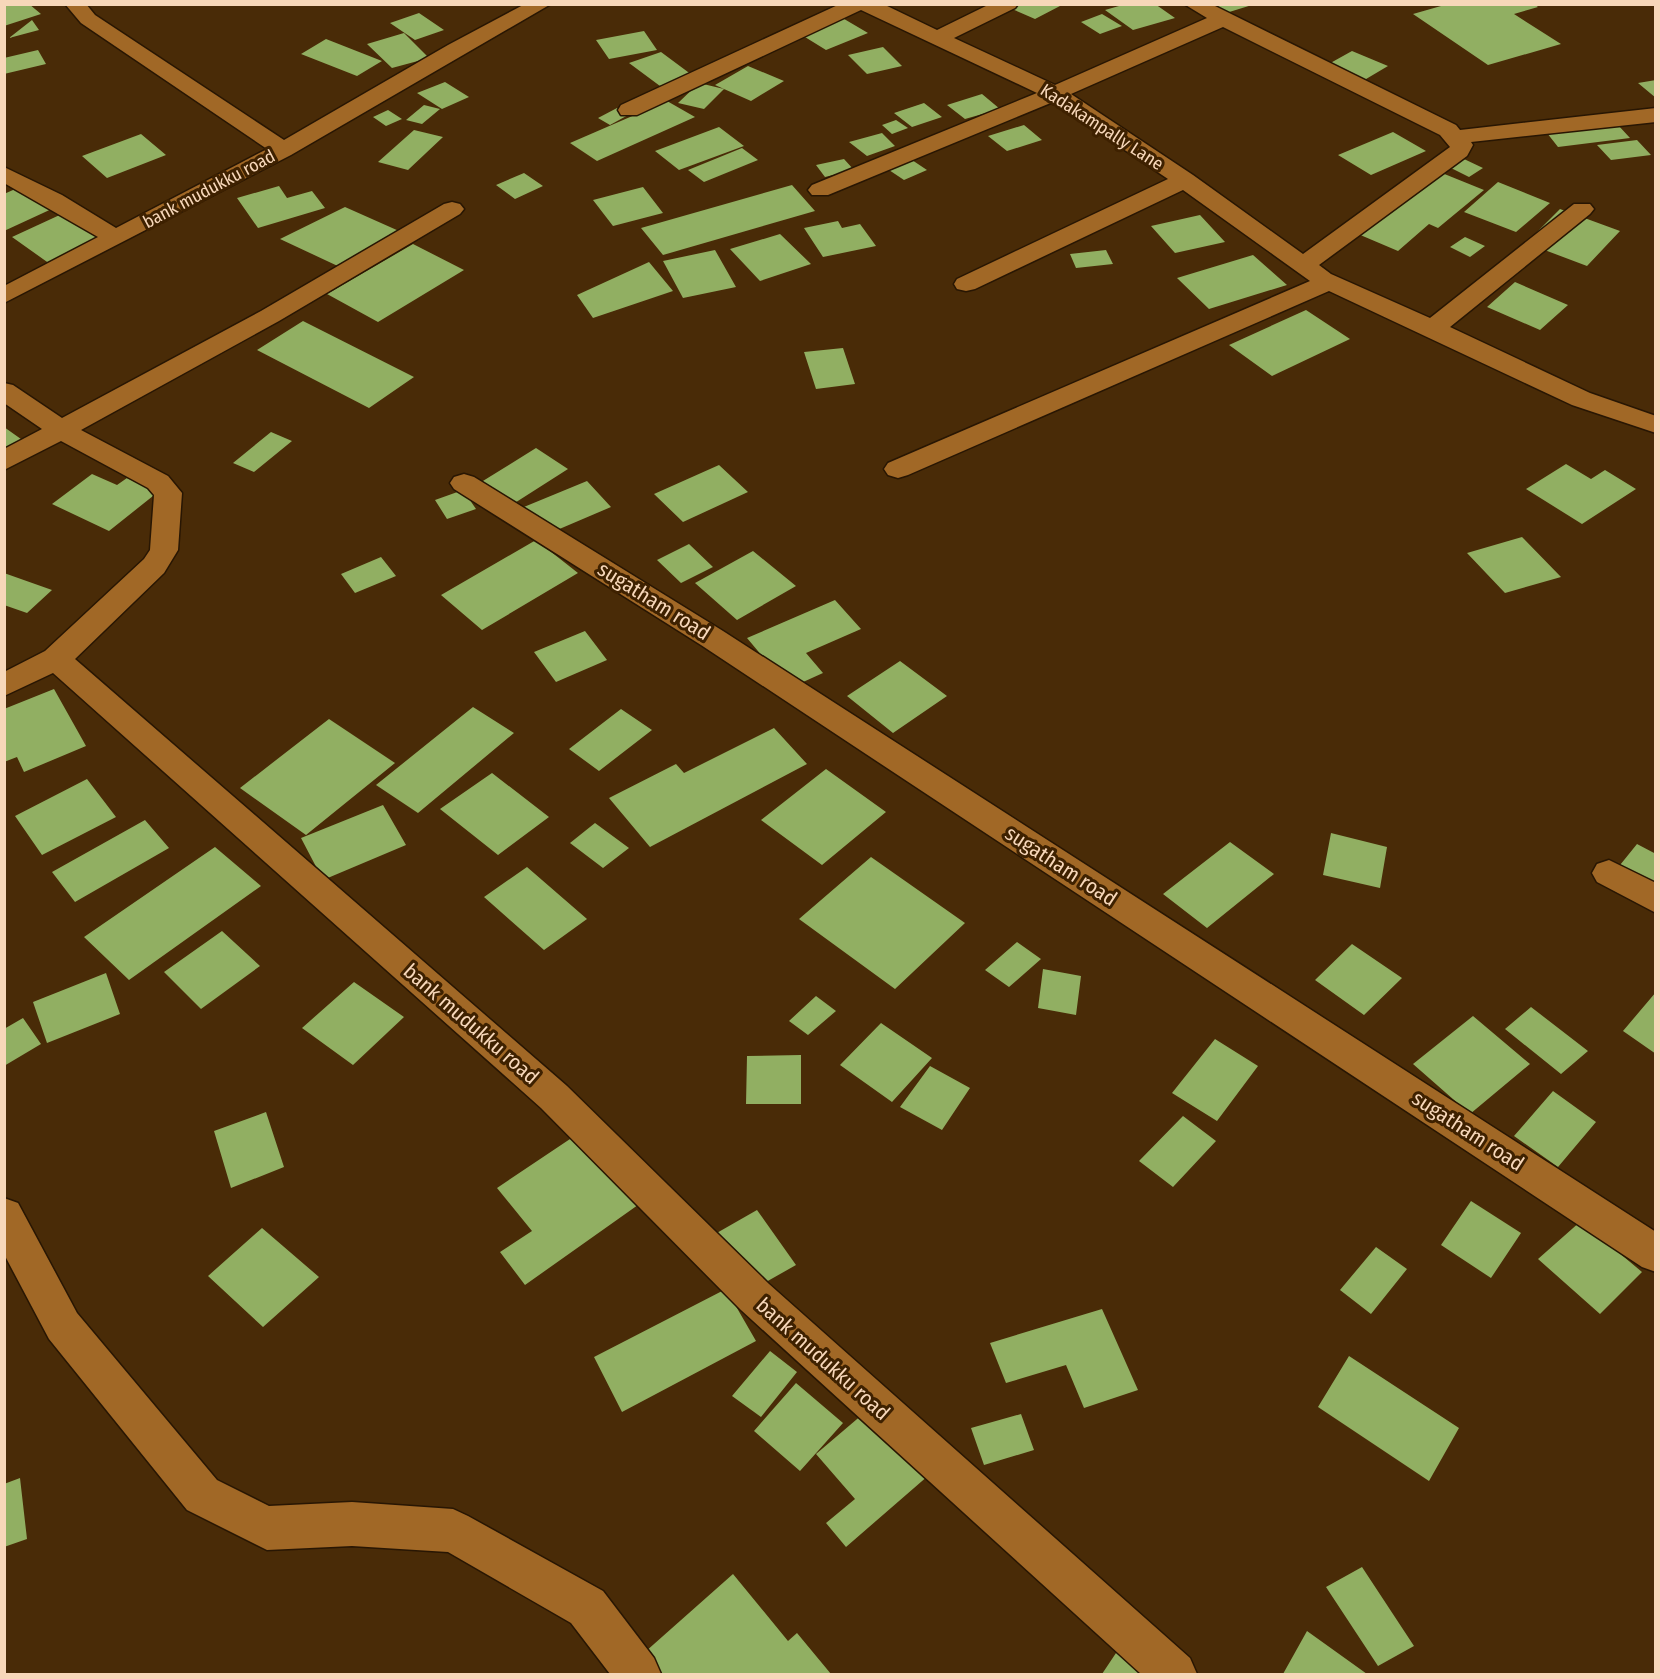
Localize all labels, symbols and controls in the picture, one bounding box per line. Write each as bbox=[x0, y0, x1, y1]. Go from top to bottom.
street label: Kadakampally Lane bbox=[1036, 79, 1168, 175]
street label: bank mudukku road bbox=[139, 145, 279, 233]
street label: sugatham road bbox=[593, 556, 715, 646]
street label: sugatham road bbox=[1000, 820, 1122, 912]
street label: bank mudukku road bbox=[398, 958, 544, 1090]
street label: sugatham road bbox=[1407, 1085, 1529, 1177]
street label: bank mudukku road bbox=[751, 1292, 895, 1426]

